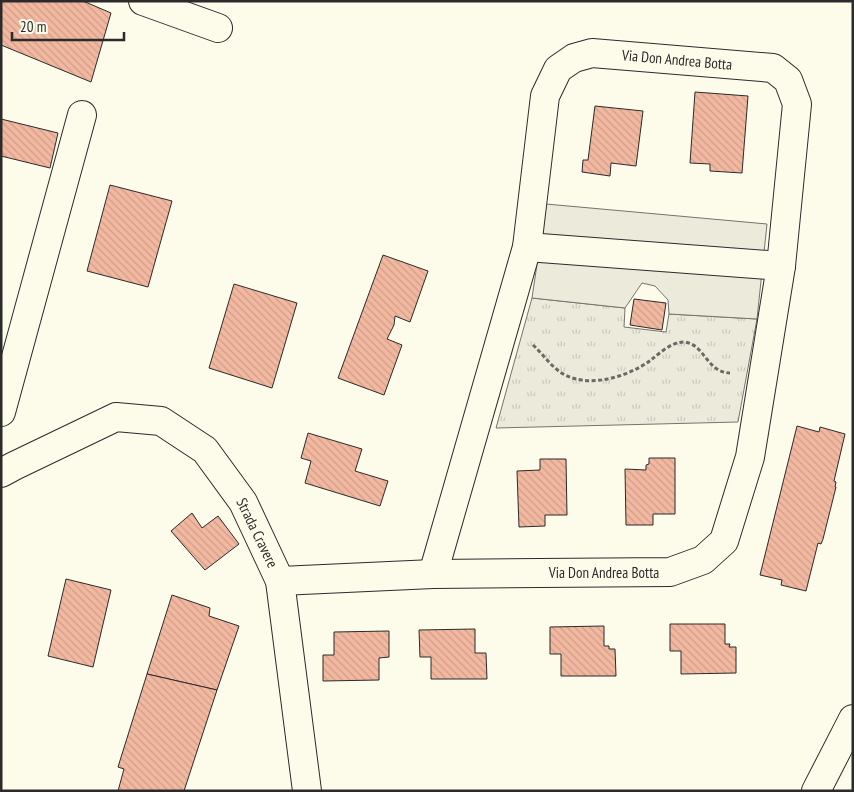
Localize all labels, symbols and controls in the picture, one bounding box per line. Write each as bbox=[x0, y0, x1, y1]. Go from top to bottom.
scale bar bbox=[12, 10, 125, 42]
text: 20 m bbox=[20, 17, 46, 36]
street label: Via Don Andrea Botta bbox=[620, 45, 733, 74]
street label: Strada Cravere bbox=[232, 495, 283, 571]
street label: Via Don Andrea Botta bbox=[548, 563, 659, 582]

